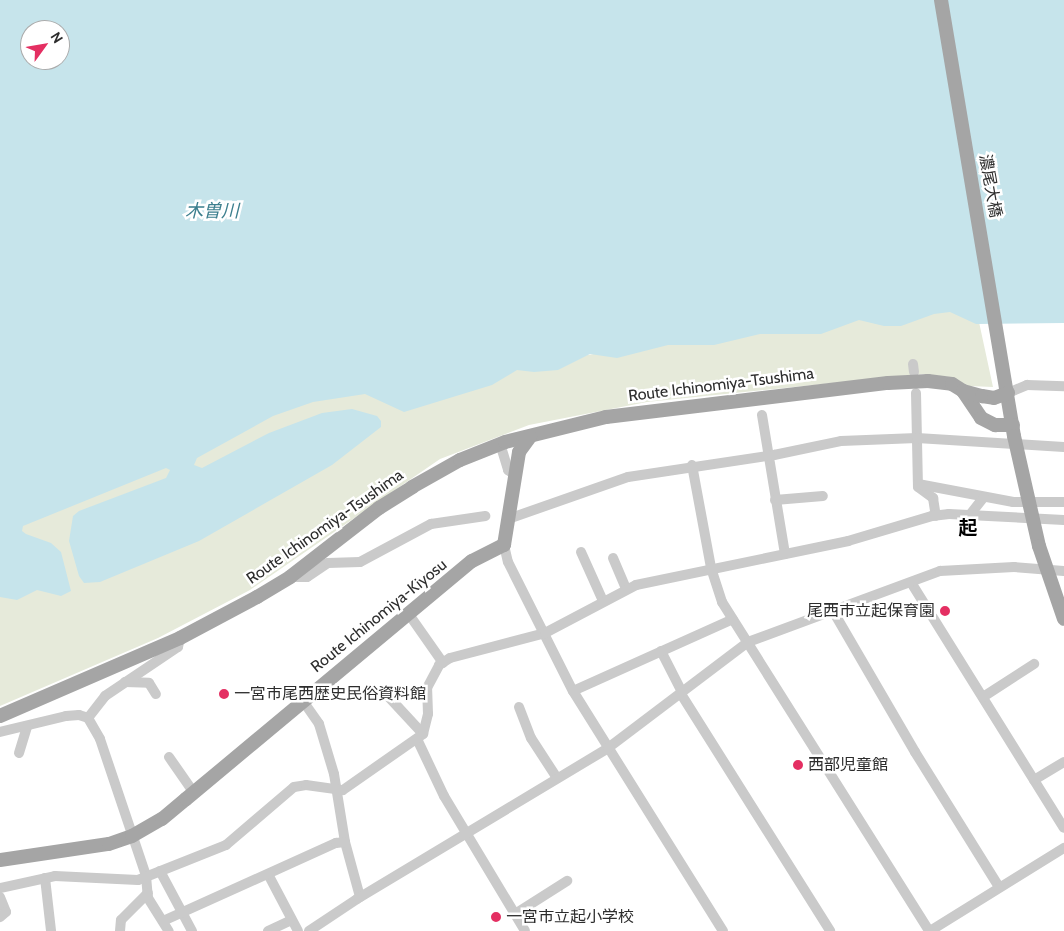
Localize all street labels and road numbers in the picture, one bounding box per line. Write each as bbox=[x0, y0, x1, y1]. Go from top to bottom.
street label: 濃尾大橋 bbox=[975, 153, 1005, 219]
street label: Route Ichinomiya-Tsushima bbox=[627, 364, 815, 406]
street label: Route Ichinomiya-Tsushima bbox=[243, 466, 407, 588]
street label: Route Ichinomiya-Kiyosu bbox=[307, 555, 451, 677]

